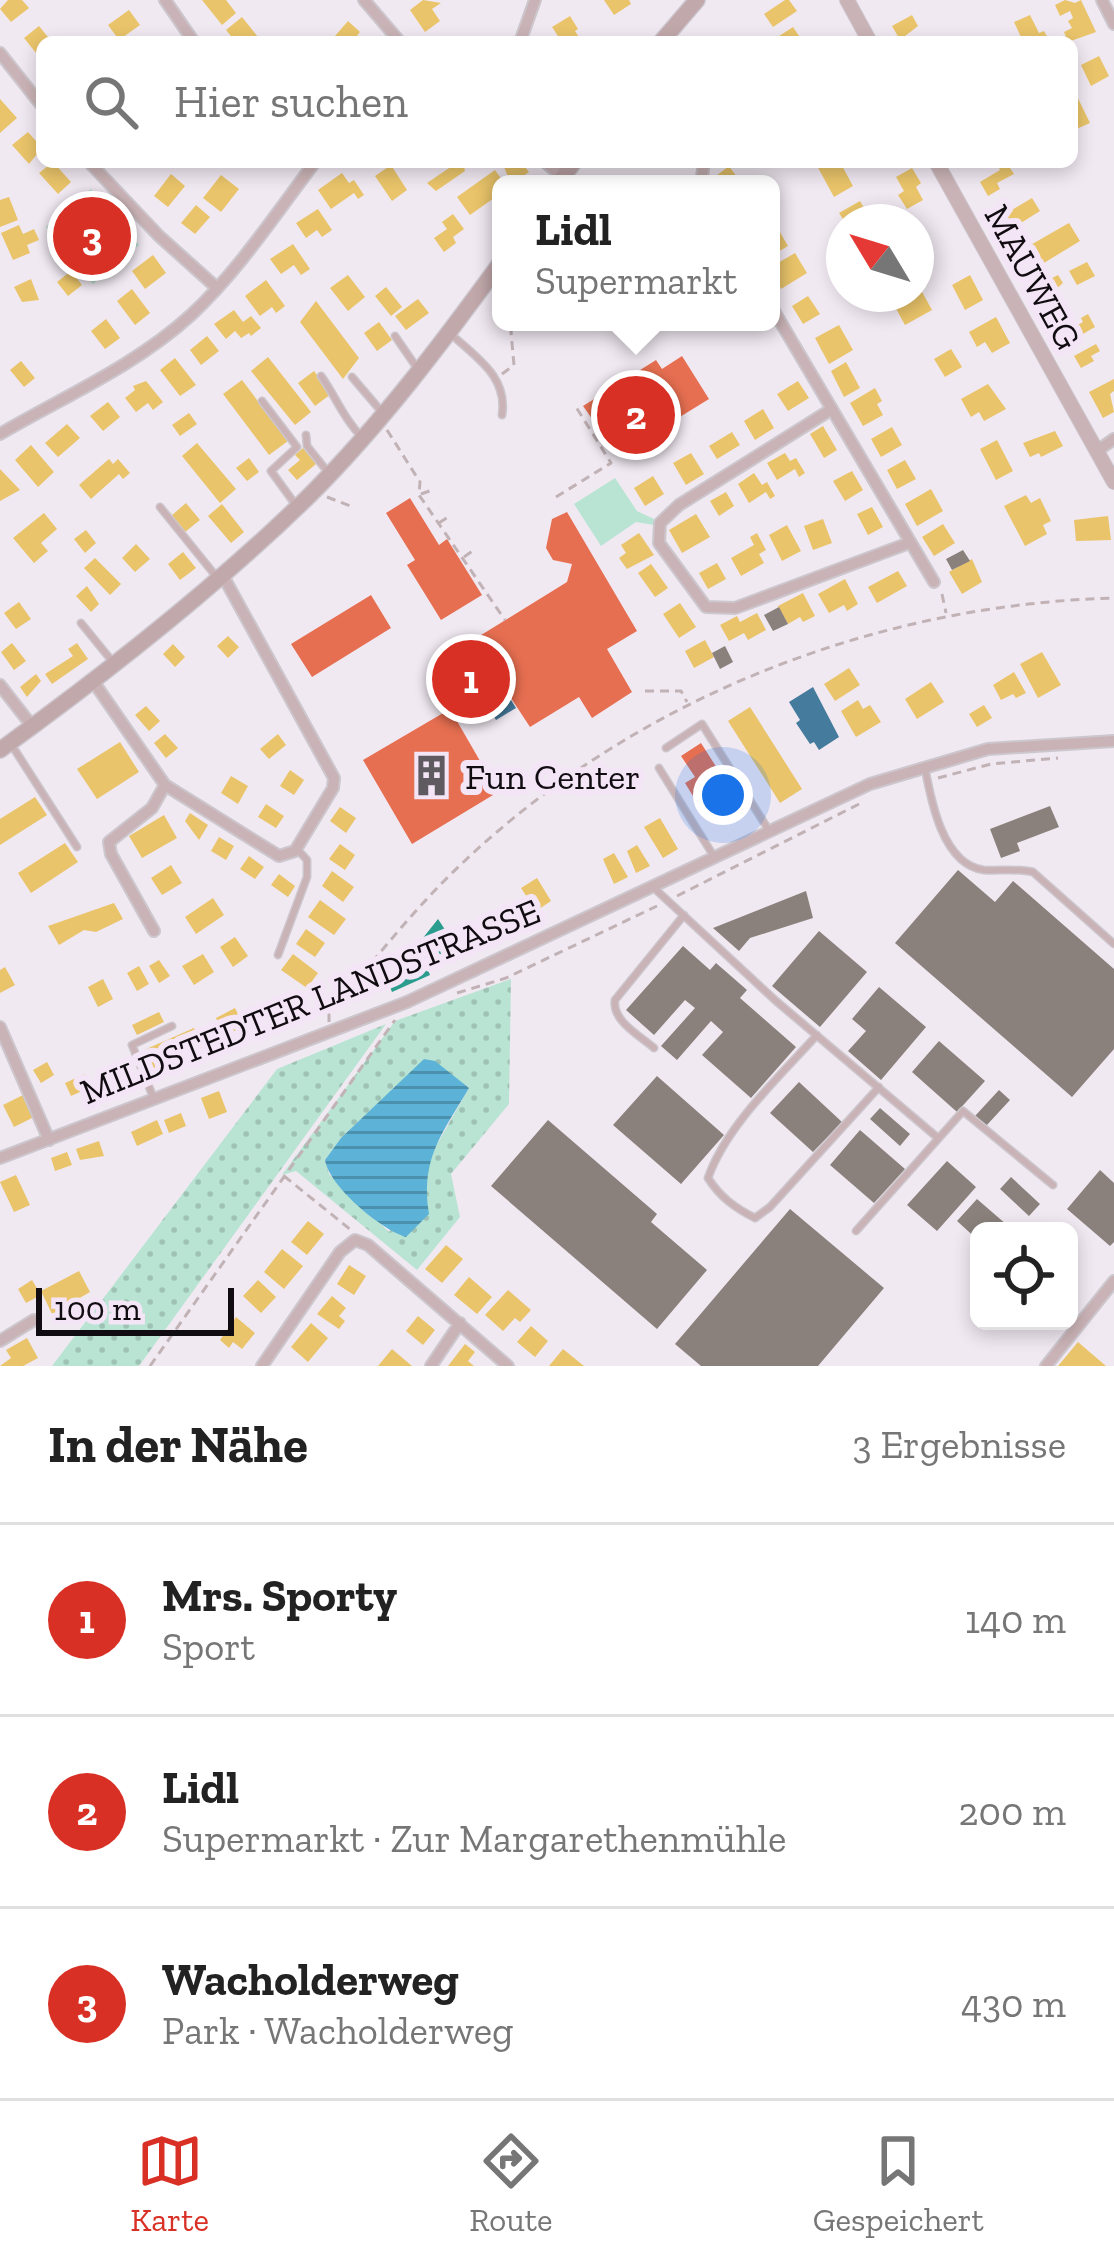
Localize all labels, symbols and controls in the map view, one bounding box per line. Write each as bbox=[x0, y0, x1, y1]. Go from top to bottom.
search box bbox=[36, 36, 1078, 168]
icon: search bbox=[78, 69, 144, 135]
text: Hier suchen bbox=[174, 75, 408, 129]
popup bbox=[492, 175, 780, 331]
pin: 3 bbox=[53, 191, 131, 281]
street label: MAUWEG bbox=[976, 197, 1090, 357]
text: Lidl bbox=[535, 203, 612, 257]
north arrow bbox=[826, 204, 934, 312]
text: Supermarkt bbox=[535, 257, 737, 304]
pin: 2 bbox=[597, 370, 675, 460]
pin: 1 bbox=[432, 634, 510, 724]
building icon: Fun Center bbox=[408, 753, 454, 799]
place label: Fun Center bbox=[465, 755, 640, 798]
your location bbox=[693, 765, 753, 825]
street label: MILDSTEDTER LANDSTRASSE bbox=[74, 889, 546, 1113]
map controls bbox=[970, 1222, 1078, 1330]
button: locate bbox=[970, 1222, 1078, 1330]
scale bar bbox=[36, 1282, 234, 1335]
text: 100 m bbox=[54, 1289, 141, 1328]
text: In der Nähe bbox=[48, 1414, 308, 1475]
text: 3 Ergebnisse bbox=[852, 1421, 1066, 1468]
text: Mrs. Sporty bbox=[162, 1569, 397, 1623]
text: 1 bbox=[79, 1596, 95, 1643]
text: 140 m bbox=[965, 1596, 1066, 1643]
text: Sport bbox=[162, 1623, 255, 1670]
text: Lidl bbox=[162, 1761, 239, 1815]
text: 2 bbox=[77, 1788, 97, 1835]
text: 200 m bbox=[958, 1788, 1066, 1835]
text: Supermarkt · Zur Margarethenmühle bbox=[162, 1815, 786, 1862]
text: Wacholderweg bbox=[162, 1953, 459, 2007]
text: 3 bbox=[77, 1980, 97, 2027]
text: 430 m bbox=[961, 1980, 1066, 2027]
text: Park · Wacholderweg bbox=[162, 2007, 513, 2054]
tab: Karte bbox=[130, 2128, 209, 2239]
tab: Route bbox=[469, 2128, 552, 2239]
tab: Gespeichert bbox=[813, 2128, 984, 2239]

